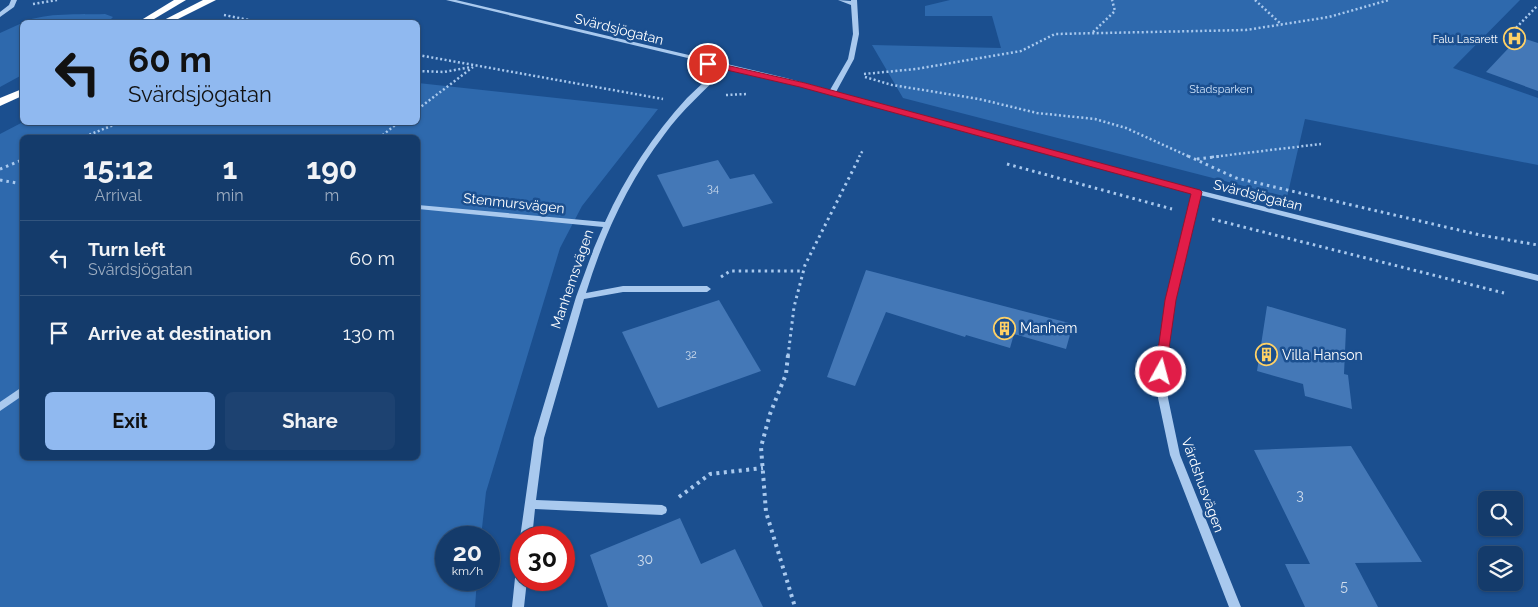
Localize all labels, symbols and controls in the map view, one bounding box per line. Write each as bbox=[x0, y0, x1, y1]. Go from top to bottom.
street label: Svärdsjögatan bbox=[573, 10, 665, 48]
hospital icon: Falu Lasarett bbox=[1502, 27, 1526, 51]
place label: Falu Lasarett bbox=[1433, 33, 1498, 46]
text: 60 m bbox=[128, 39, 212, 80]
icon: left bbox=[45, 40, 110, 105]
pin bbox=[687, 43, 729, 85]
icon: arrive bbox=[694, 50, 722, 78]
text: Svärdsjögatan bbox=[128, 81, 272, 107]
park label: Stadsparken bbox=[1189, 83, 1253, 96]
text: 15:12 bbox=[83, 151, 153, 186]
text: 1 bbox=[222, 151, 237, 186]
text: 190 bbox=[306, 151, 357, 186]
street label: Svärdsjögatan bbox=[1212, 176, 1304, 214]
house number: 34 bbox=[707, 182, 719, 195]
text: Arrival bbox=[95, 186, 142, 205]
text: min bbox=[216, 186, 244, 205]
text: m bbox=[324, 186, 339, 205]
street label: Stenmursvägen bbox=[462, 190, 566, 216]
street label: Manhemsvägen bbox=[548, 227, 596, 331]
text: Turn left bbox=[88, 238, 165, 260]
icon: left bbox=[45, 244, 73, 272]
text: 60 m bbox=[350, 247, 395, 269]
text: Svärdsjögatan bbox=[88, 260, 193, 279]
building icon: Manhem bbox=[992, 316, 1016, 340]
icon: arrive bbox=[45, 319, 73, 347]
place label: Manhem bbox=[1020, 320, 1077, 336]
text: Arrive at destination bbox=[88, 322, 272, 344]
text: 130 m bbox=[343, 322, 395, 344]
building icon: Villa Hanson bbox=[1254, 343, 1278, 367]
position arrow bbox=[1134, 345, 1186, 397]
place label: Villa Hanson bbox=[1282, 347, 1363, 363]
house number: 32 bbox=[685, 348, 697, 361]
button: Exit bbox=[45, 392, 215, 450]
button: Share bbox=[225, 392, 395, 450]
street label: Värdshusvägen bbox=[1178, 435, 1228, 535]
house number: 3 bbox=[1296, 487, 1304, 503]
map controls bbox=[1478, 491, 1523, 591]
button: search bbox=[1478, 491, 1523, 536]
speed limit sign: 30 bbox=[510, 526, 575, 591]
text: 20 bbox=[453, 537, 482, 567]
button: layers bbox=[1478, 546, 1523, 591]
house number: 30 bbox=[637, 551, 653, 567]
text: km/h bbox=[452, 564, 483, 578]
house number: 5 bbox=[1340, 578, 1348, 594]

